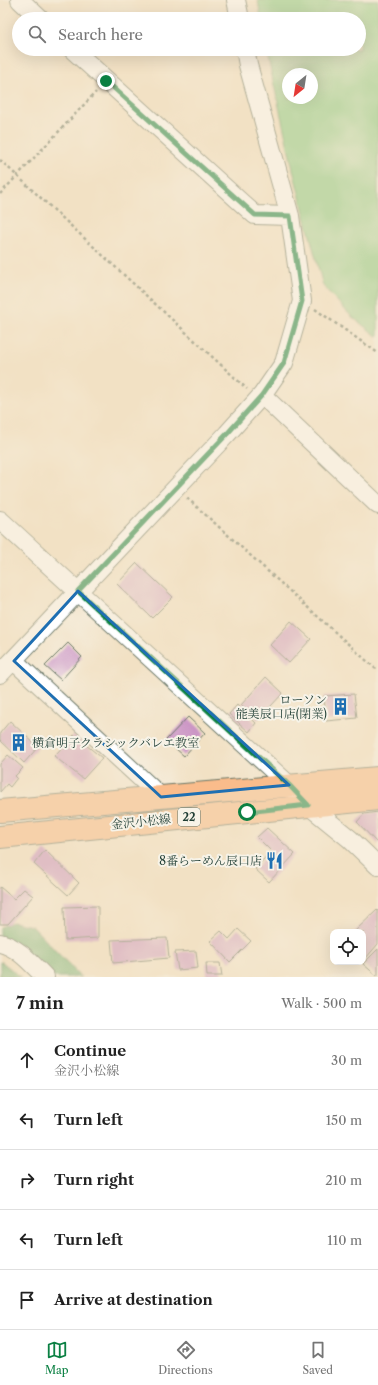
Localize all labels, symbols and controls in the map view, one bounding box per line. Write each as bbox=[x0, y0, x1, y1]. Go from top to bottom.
search box bbox=[12, 12, 366, 56]
icon: search bbox=[26, 23, 48, 45]
text: Search here bbox=[58, 25, 143, 44]
north arrow bbox=[282, 68, 318, 104]
route end bbox=[97, 72, 115, 90]
place label: ローソン 能美辰口店(閉業) bbox=[236, 692, 327, 721]
building icon: ローソン 能美辰口店(閉業) bbox=[330, 697, 350, 717]
building icon: 横倉明子クラシックバレエ教室 bbox=[9, 733, 29, 753]
place label: 横倉明子クラシックバレエ教室 bbox=[32, 735, 199, 750]
route start bbox=[238, 803, 256, 821]
road number: 22 bbox=[178, 808, 200, 826]
street label: 金沢小松線 bbox=[110, 811, 172, 832]
restaurant icon: 8番らーめん辰口店 bbox=[265, 851, 285, 871]
place label: 8番らーめん辰口店 bbox=[159, 853, 262, 868]
map controls bbox=[330, 929, 366, 965]
button: locate bbox=[330, 929, 366, 965]
text: 7 min bbox=[16, 993, 64, 1013]
text: Walk · 500 m bbox=[281, 995, 362, 1011]
text: Continue bbox=[54, 1041, 126, 1060]
icon: ahead bbox=[16, 1049, 38, 1071]
text: 30 m bbox=[331, 1052, 362, 1068]
text: 金沢小松線 bbox=[54, 1062, 119, 1078]
icon: left bbox=[16, 1109, 38, 1131]
text: Turn left bbox=[54, 1110, 123, 1129]
text: 150 m bbox=[326, 1112, 362, 1128]
icon: right bbox=[16, 1169, 38, 1191]
text: Turn right bbox=[54, 1170, 134, 1189]
text: 210 m bbox=[325, 1172, 362, 1188]
icon: left bbox=[16, 1229, 38, 1251]
text: Turn left bbox=[54, 1230, 123, 1249]
text: 110 m bbox=[327, 1232, 362, 1248]
icon: arrive bbox=[16, 1289, 38, 1311]
text: Arrive at destination bbox=[54, 1290, 213, 1309]
tab: Map bbox=[45, 1339, 69, 1377]
tab: Directions bbox=[158, 1339, 213, 1377]
tab: Saved bbox=[303, 1339, 333, 1377]

